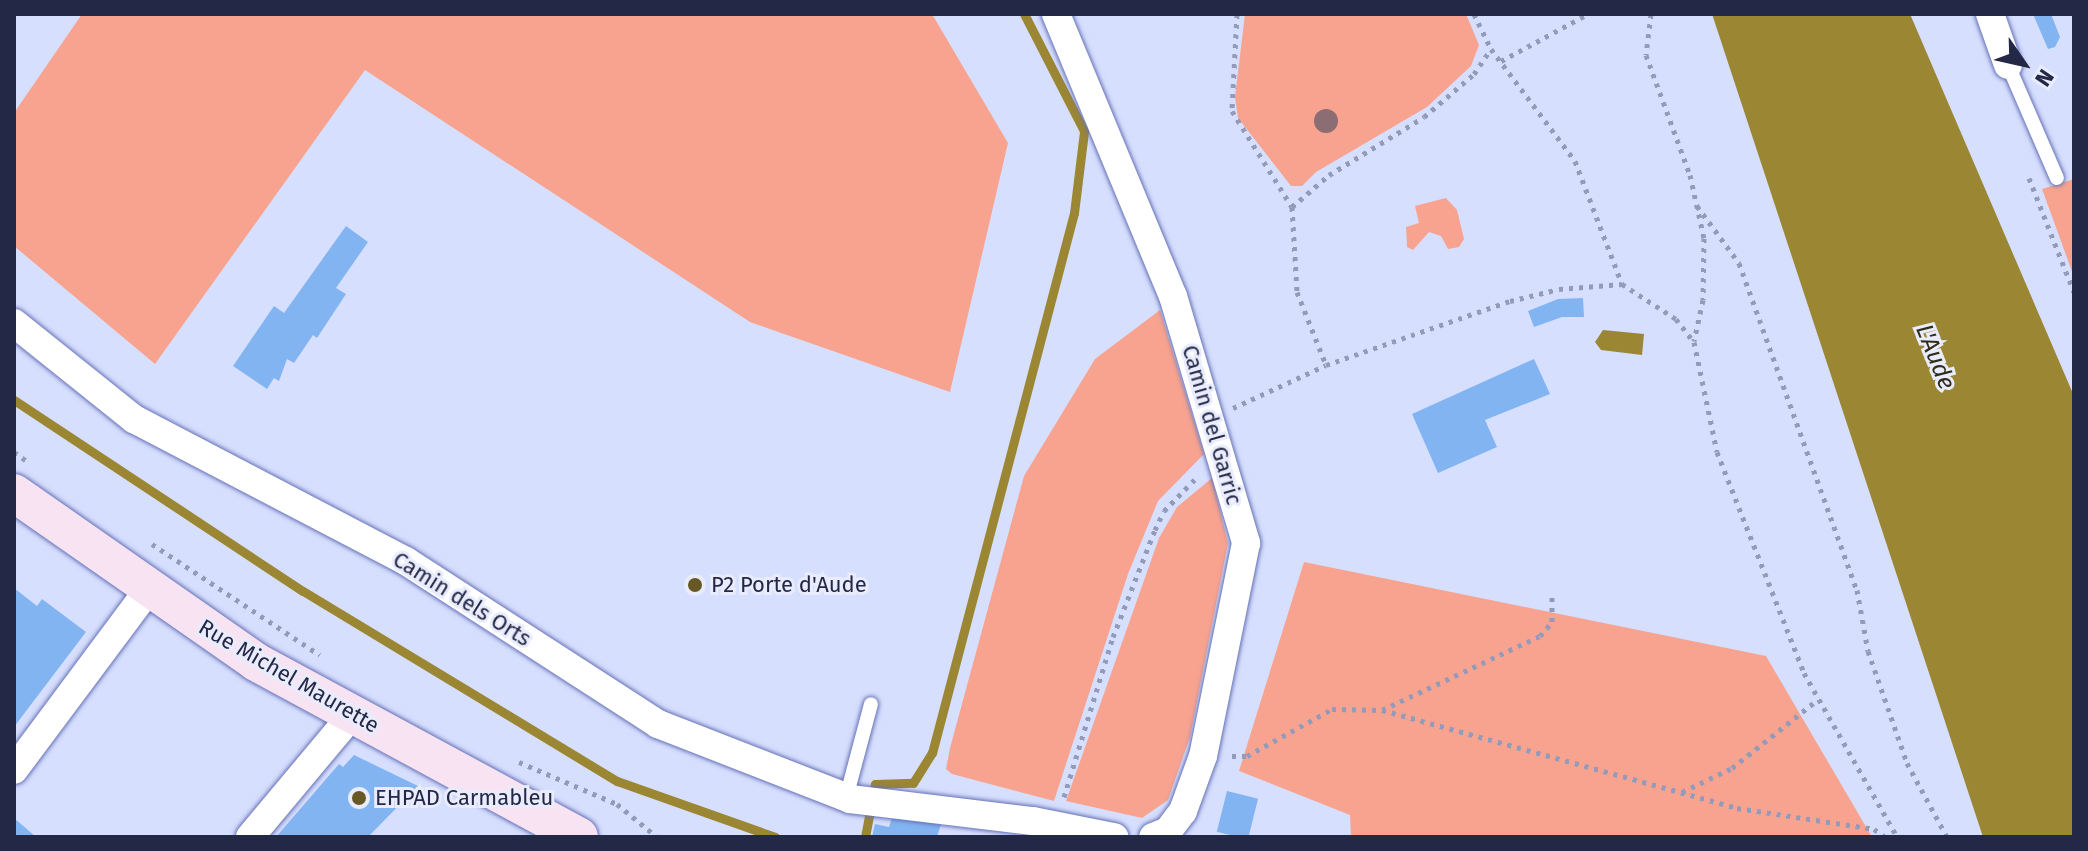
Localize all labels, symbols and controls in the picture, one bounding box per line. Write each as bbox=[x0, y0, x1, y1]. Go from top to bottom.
north arrow bbox=[1984, 24, 2064, 104]
text: N bbox=[2029, 64, 2060, 91]
water label: L'Aude bbox=[1909, 320, 1961, 394]
street label: Camin del Garric bbox=[1177, 342, 1247, 508]
street label: Camin dels Orts bbox=[388, 546, 536, 652]
place label: P2 Porte d'Aude bbox=[711, 572, 867, 598]
marker: P2 Porte d'Aude bbox=[686, 576, 704, 594]
street label: Rue Michel Maurette bbox=[194, 614, 384, 738]
place label: EHPAD Carmableu bbox=[375, 785, 553, 811]
marker: EHPAD Carmableu bbox=[350, 789, 368, 807]

